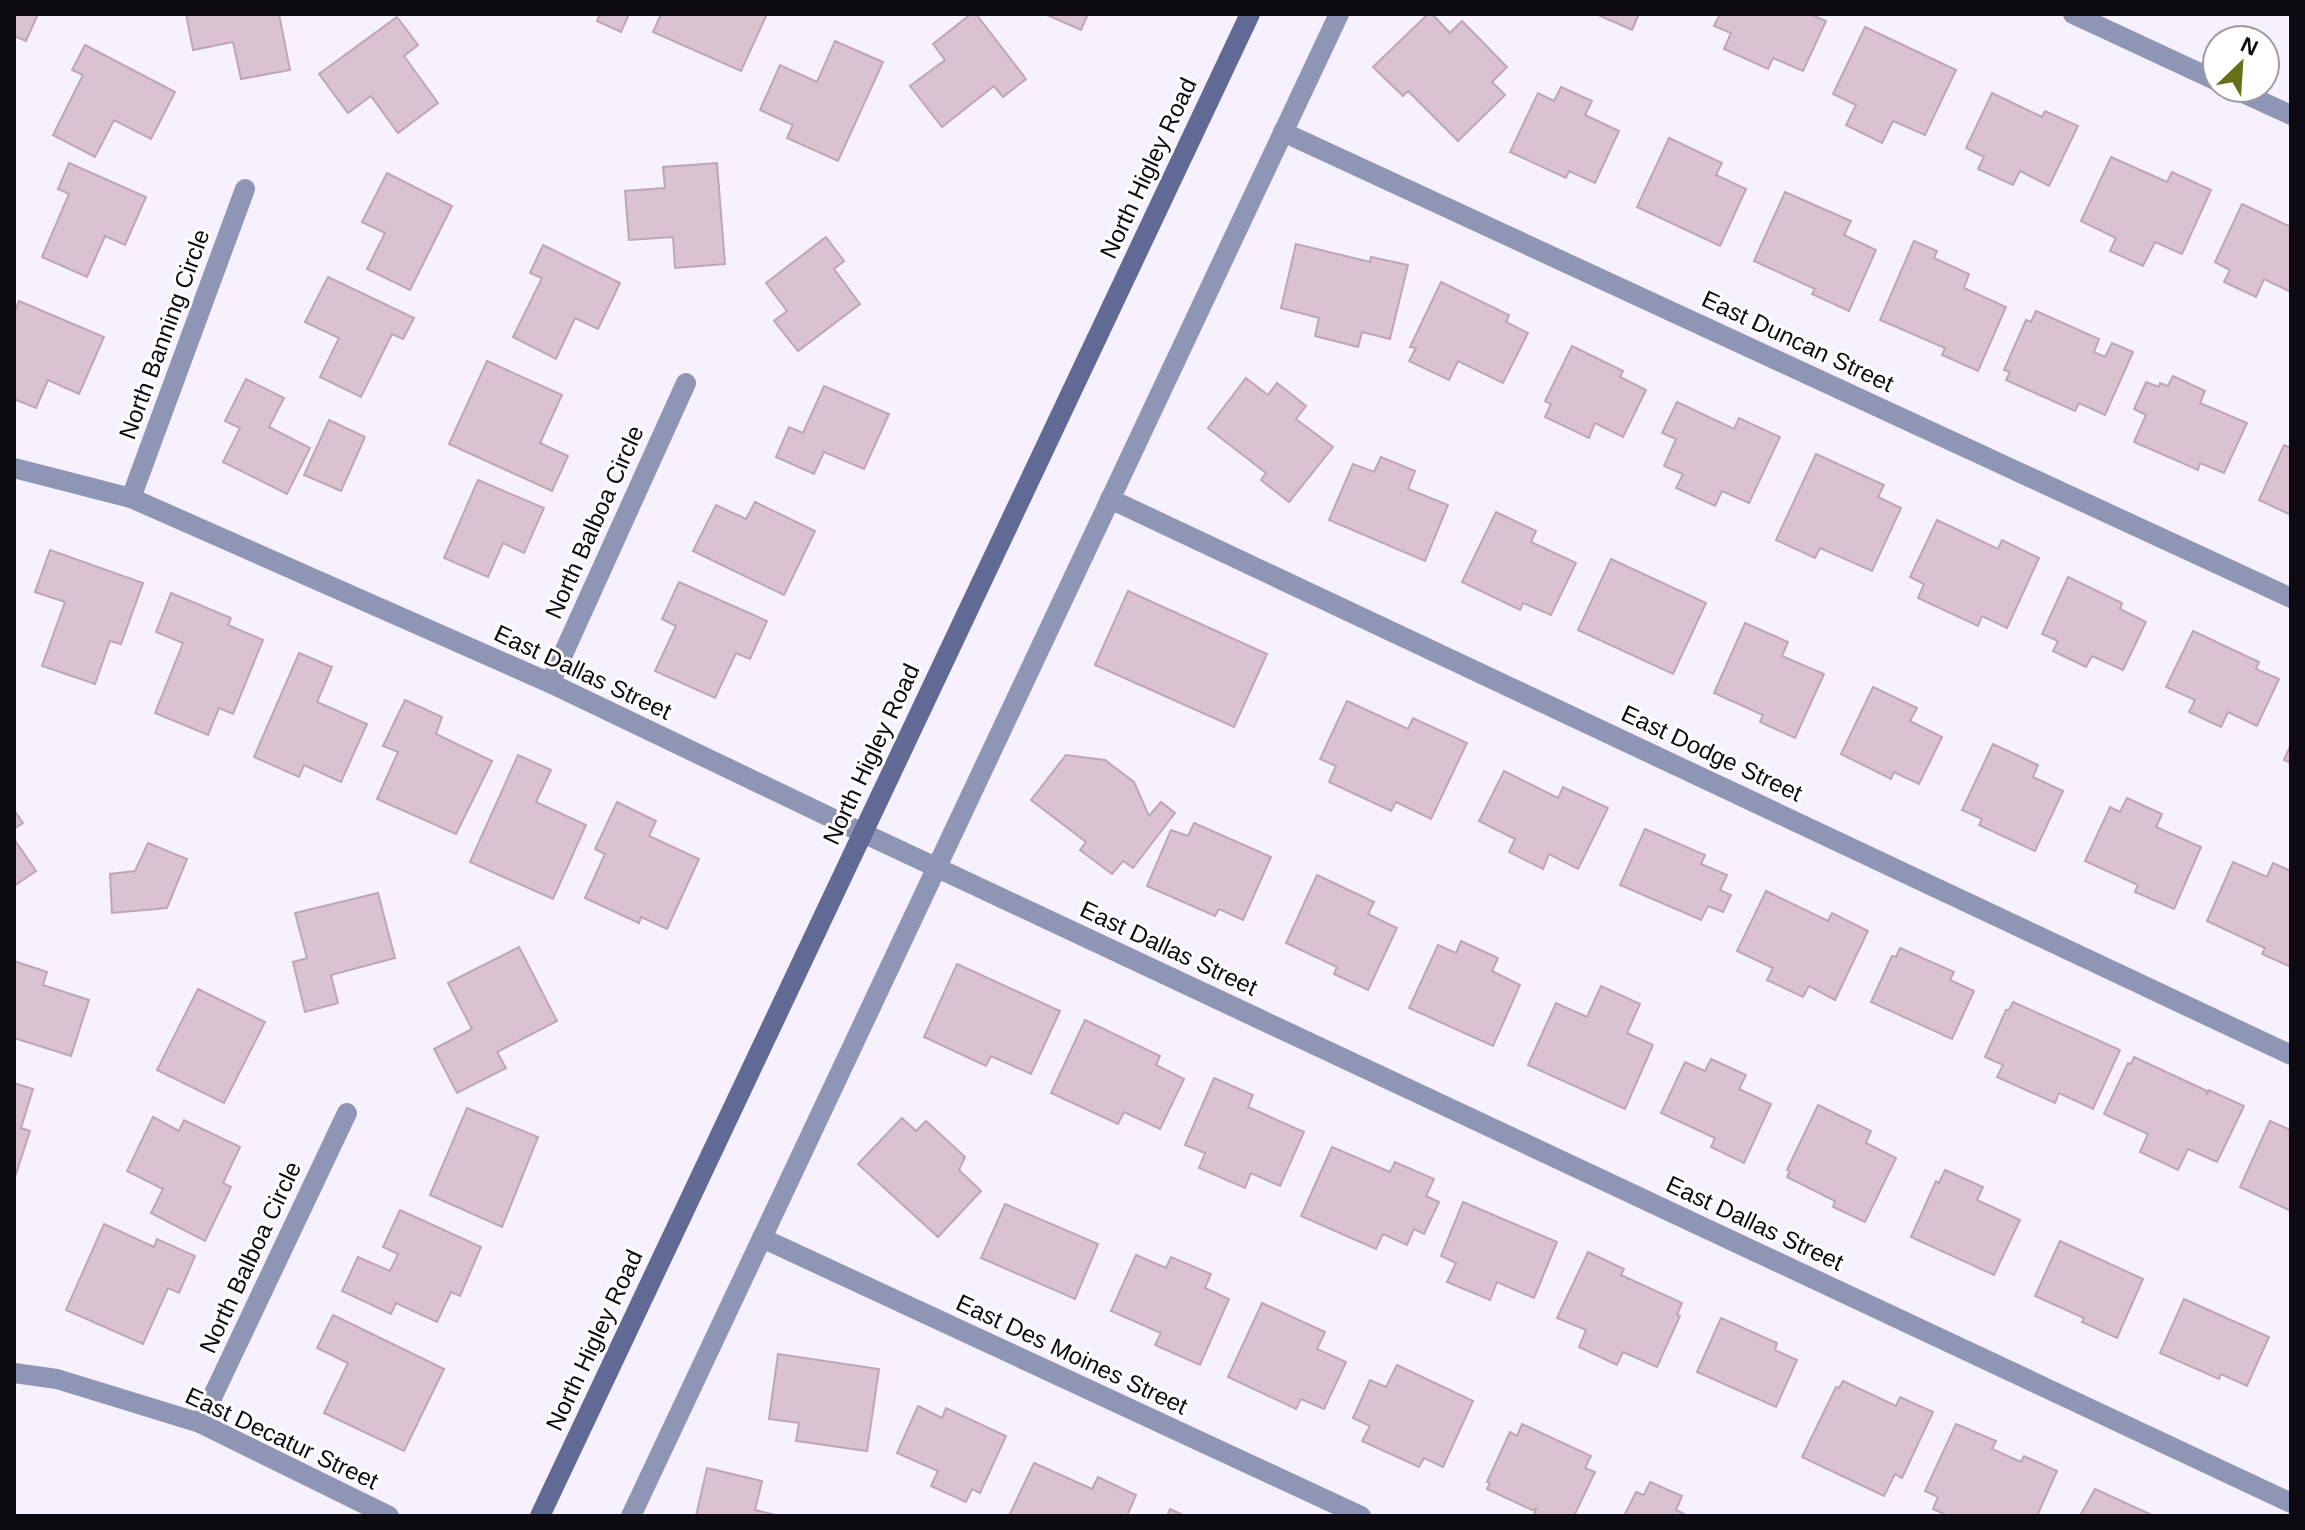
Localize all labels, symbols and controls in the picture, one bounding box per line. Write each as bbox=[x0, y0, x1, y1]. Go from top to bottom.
north arrow bbox=[2201, 24, 2281, 104]
text: N bbox=[2237, 32, 2262, 61]
street label: North Higley Road bbox=[1094, 73, 1202, 263]
street label: North Banning Circle bbox=[113, 225, 215, 443]
street label: East Duncan Street bbox=[1698, 285, 1898, 397]
street label: North Balboa Circle bbox=[539, 421, 649, 623]
street label: East Dallas Street bbox=[490, 619, 676, 725]
street label: North Higley Road bbox=[817, 659, 925, 849]
street label: East Dodge Street bbox=[1617, 699, 1807, 807]
street label: East Dallas Street bbox=[1076, 895, 1262, 1001]
street label: North Balboa Circle bbox=[194, 1157, 306, 1357]
street label: East Dallas Street bbox=[1662, 1170, 1848, 1276]
street label: North Higley Road bbox=[540, 1245, 648, 1435]
street label: East Des Moines Street bbox=[952, 1288, 1192, 1420]
street label: East Decatur Street bbox=[181, 1382, 383, 1495]

